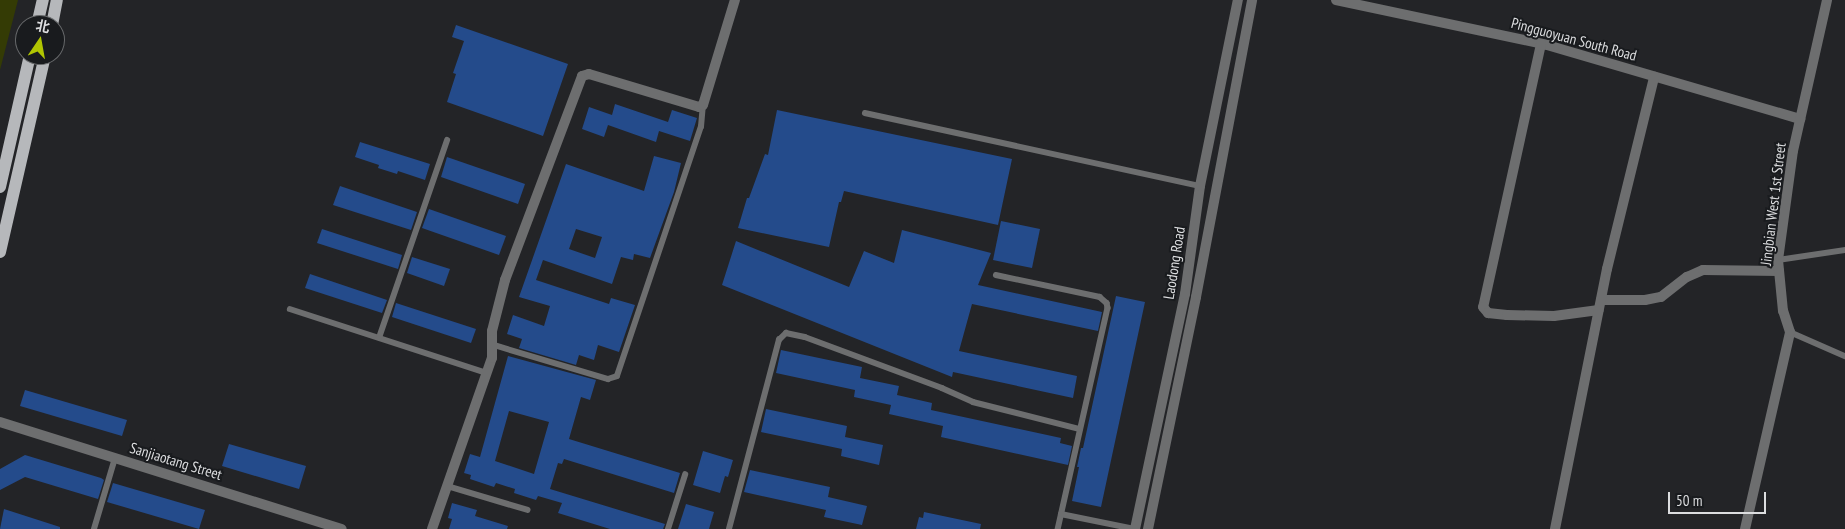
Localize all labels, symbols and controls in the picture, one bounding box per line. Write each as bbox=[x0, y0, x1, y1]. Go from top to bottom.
street label: Pingguoyuan South Road bbox=[1509, 14, 1639, 64]
north arrow bbox=[15, 15, 65, 65]
text: 北 bbox=[34, 16, 52, 37]
street label: Jingbian West 1st Street bbox=[1757, 141, 1789, 267]
street label: Laodong Road bbox=[1159, 225, 1189, 301]
street label: Sanjiaotang Street bbox=[128, 438, 224, 484]
scale bar bbox=[1670, 482, 1768, 514]
text: 50 m bbox=[1676, 491, 1702, 510]

